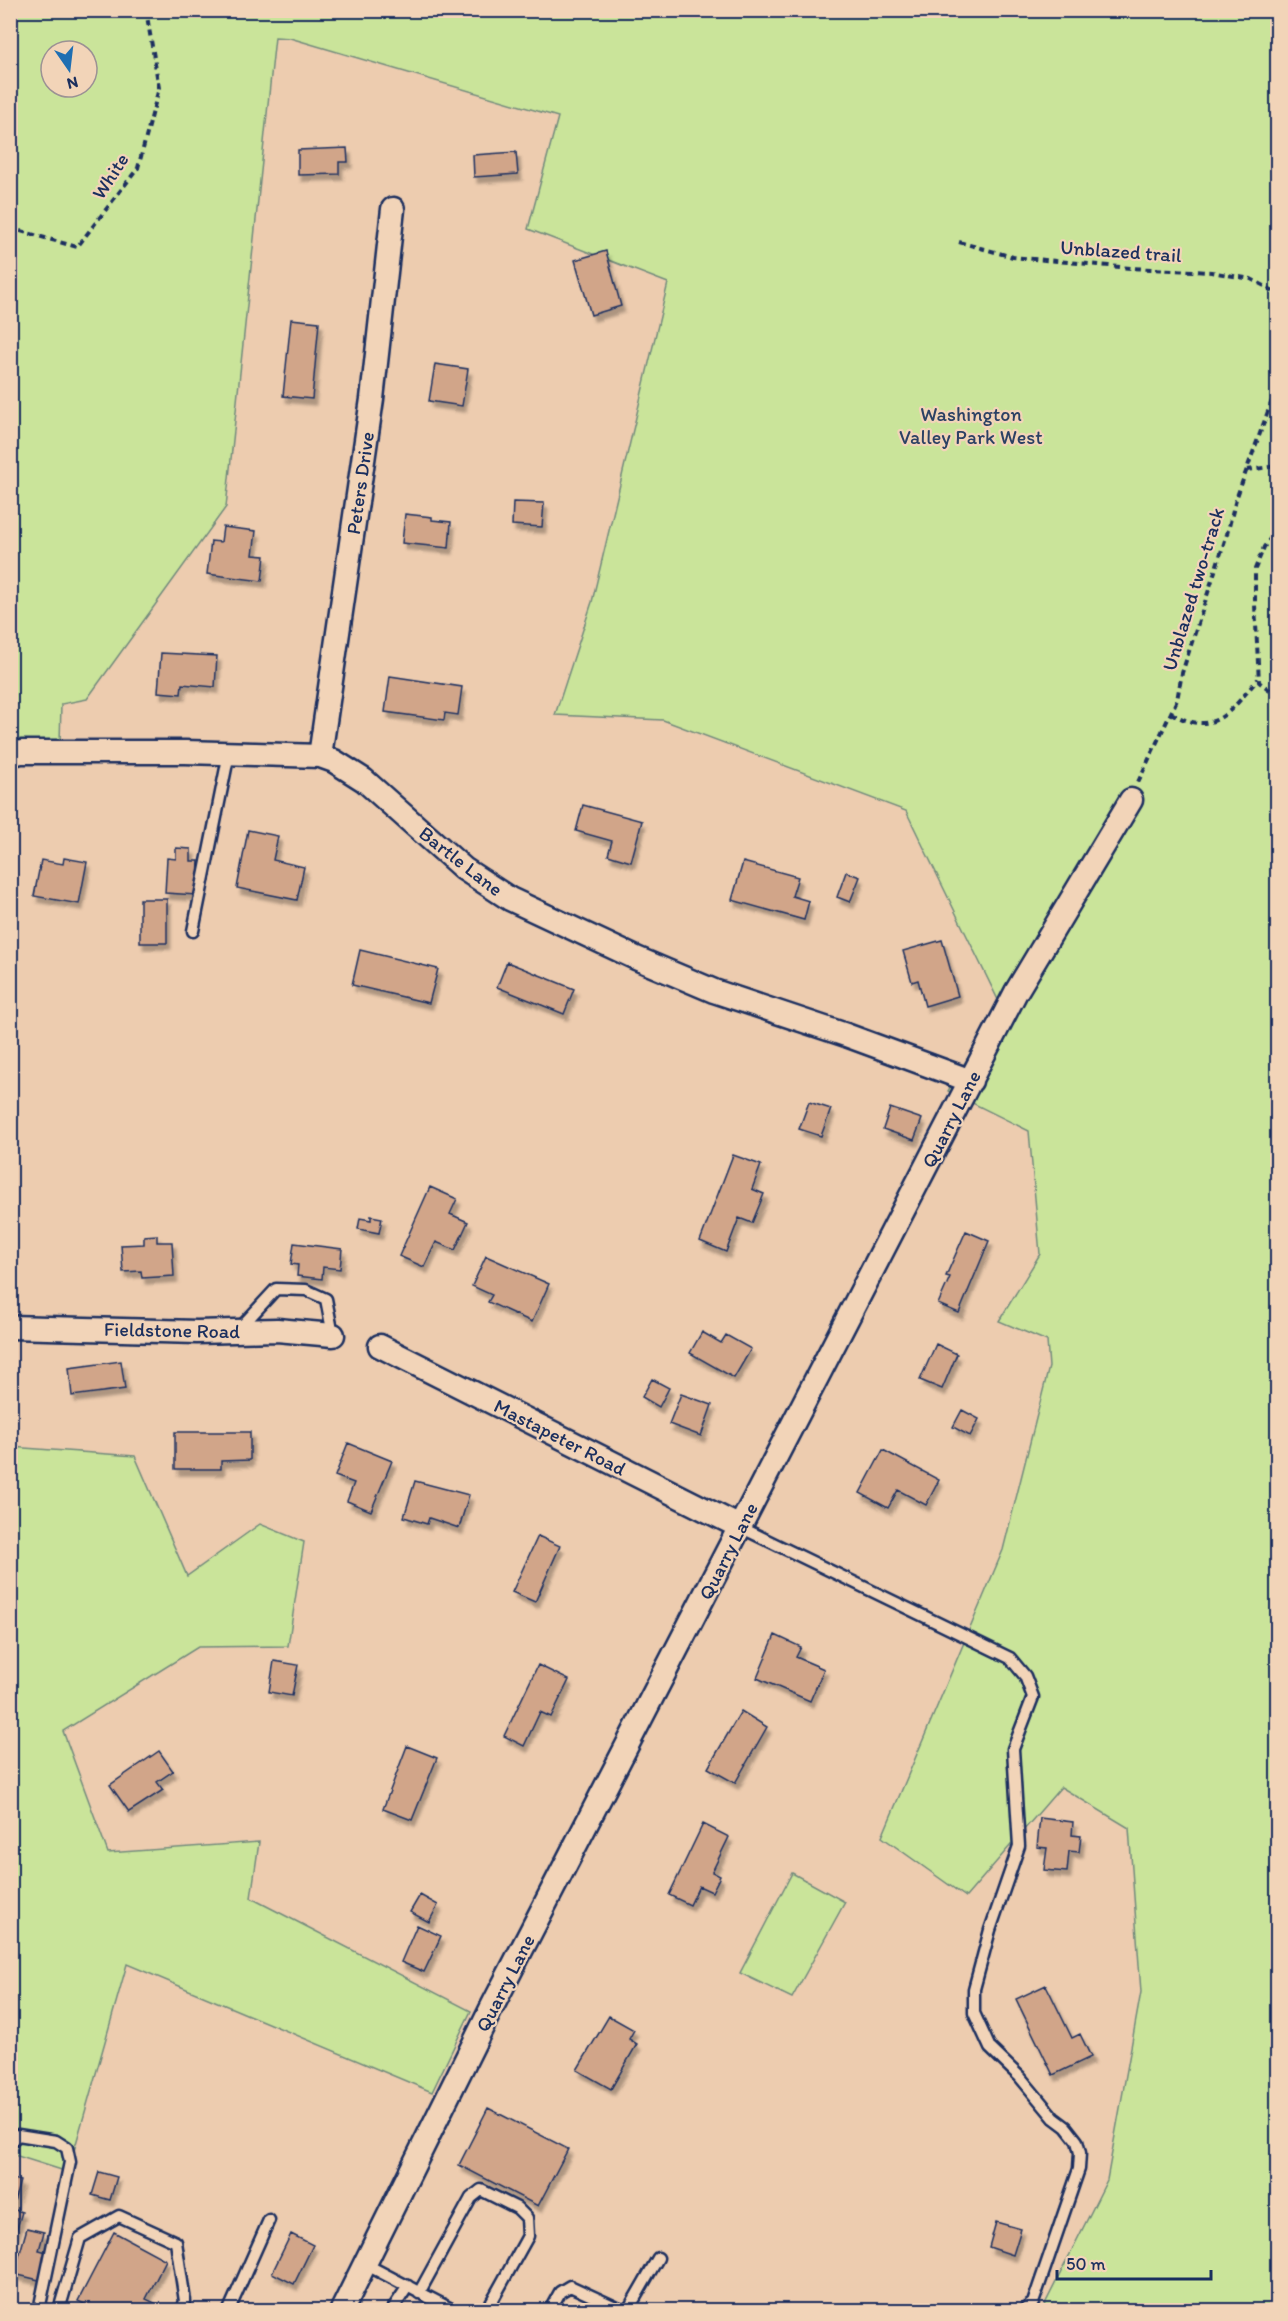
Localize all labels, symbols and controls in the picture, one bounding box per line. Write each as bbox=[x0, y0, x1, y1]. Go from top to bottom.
north arrow bbox=[39, 39, 99, 99]
text: N bbox=[65, 73, 80, 94]
street label: White bbox=[86, 149, 134, 203]
street label: Unblazed trail bbox=[1059, 235, 1183, 267]
park label: Washington Valley Park West bbox=[899, 402, 1043, 449]
street label: Peters Drive bbox=[341, 430, 379, 536]
street label: Unblazed two-track bbox=[1157, 504, 1229, 674]
street label: Bartle Lane bbox=[414, 821, 508, 901]
street label: Quarry Lane bbox=[916, 1066, 986, 1172]
street label: Fieldstone Road bbox=[104, 1317, 240, 1343]
street label: Mastapeter Road bbox=[490, 1393, 630, 1481]
street label: Quarry Lane bbox=[693, 1498, 763, 1604]
street label: Quarry Lane bbox=[470, 1930, 540, 2036]
scale bar bbox=[1057, 2243, 1212, 2281]
text: 50 m bbox=[1066, 2253, 1106, 2275]

